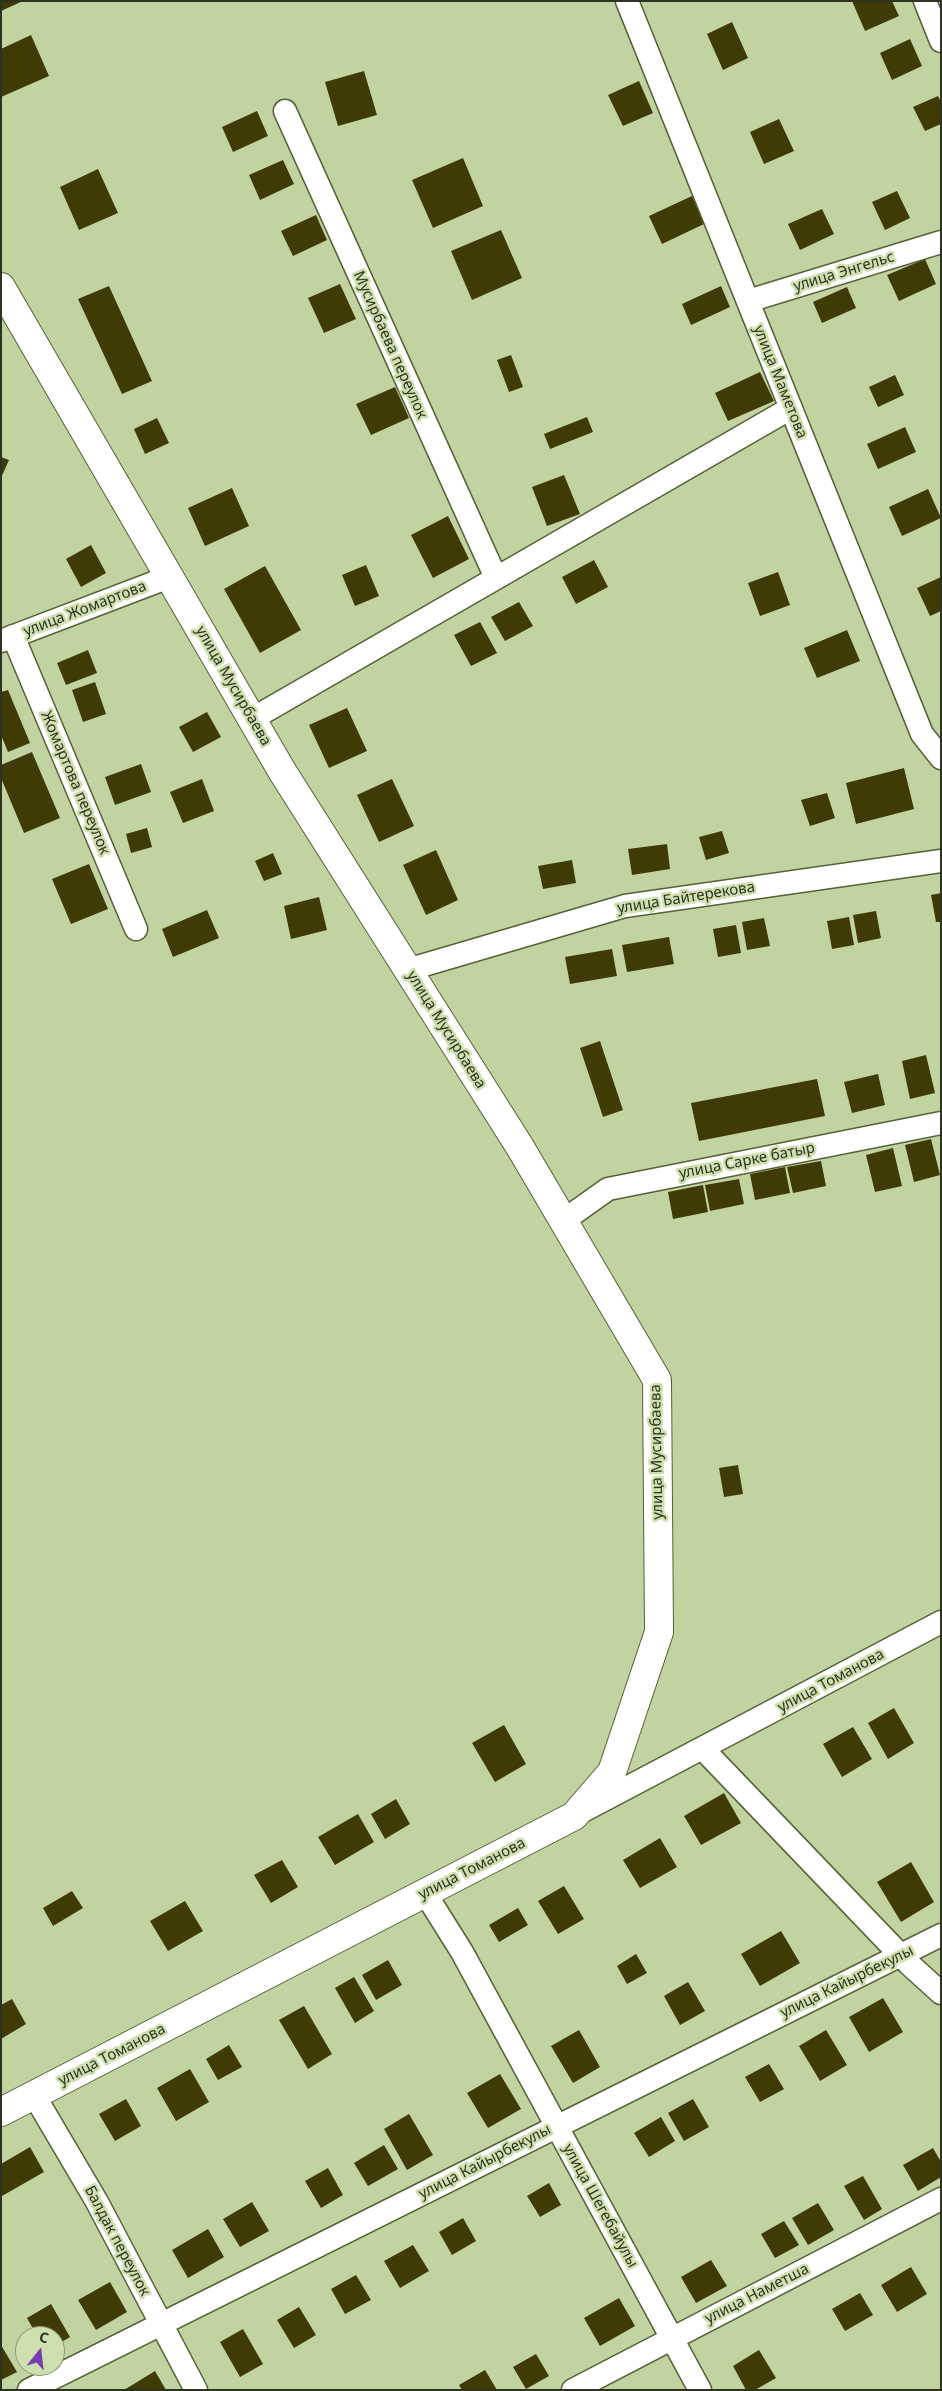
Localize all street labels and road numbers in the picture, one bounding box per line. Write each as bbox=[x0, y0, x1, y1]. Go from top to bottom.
street label: улица Энгельс bbox=[791, 248, 897, 296]
street label: Мусирбаева переулок bbox=[349, 268, 431, 422]
street label: улица Маметова bbox=[749, 323, 811, 441]
street label: улица Жомартова bbox=[21, 577, 149, 641]
street label: улица Мусирбаева bbox=[191, 623, 275, 749]
street label: Жомартова переулок bbox=[37, 708, 113, 858]
street label: улица Байтерекова bbox=[616, 878, 756, 918]
street label: улица Мусирбаева bbox=[402, 968, 490, 1092]
street label: улица Сарке батыр bbox=[678, 1139, 816, 1183]
street label: улица Мусирбаева bbox=[647, 1384, 667, 1520]
street label: улица Томанова bbox=[775, 1645, 887, 1717]
street label: улица Томанова bbox=[415, 1834, 529, 1904]
street label: улица Кайырбекулы bbox=[777, 1942, 917, 2022]
street label: улица Томанова bbox=[55, 2020, 169, 2090]
street label: улица Кайырбекулы bbox=[416, 2121, 554, 2203]
street label: улица Шегебайулы bbox=[559, 2141, 641, 2271]
street label: Балдак переулок bbox=[80, 2183, 154, 2299]
street label: улица Наметша bbox=[702, 2260, 812, 2328]

